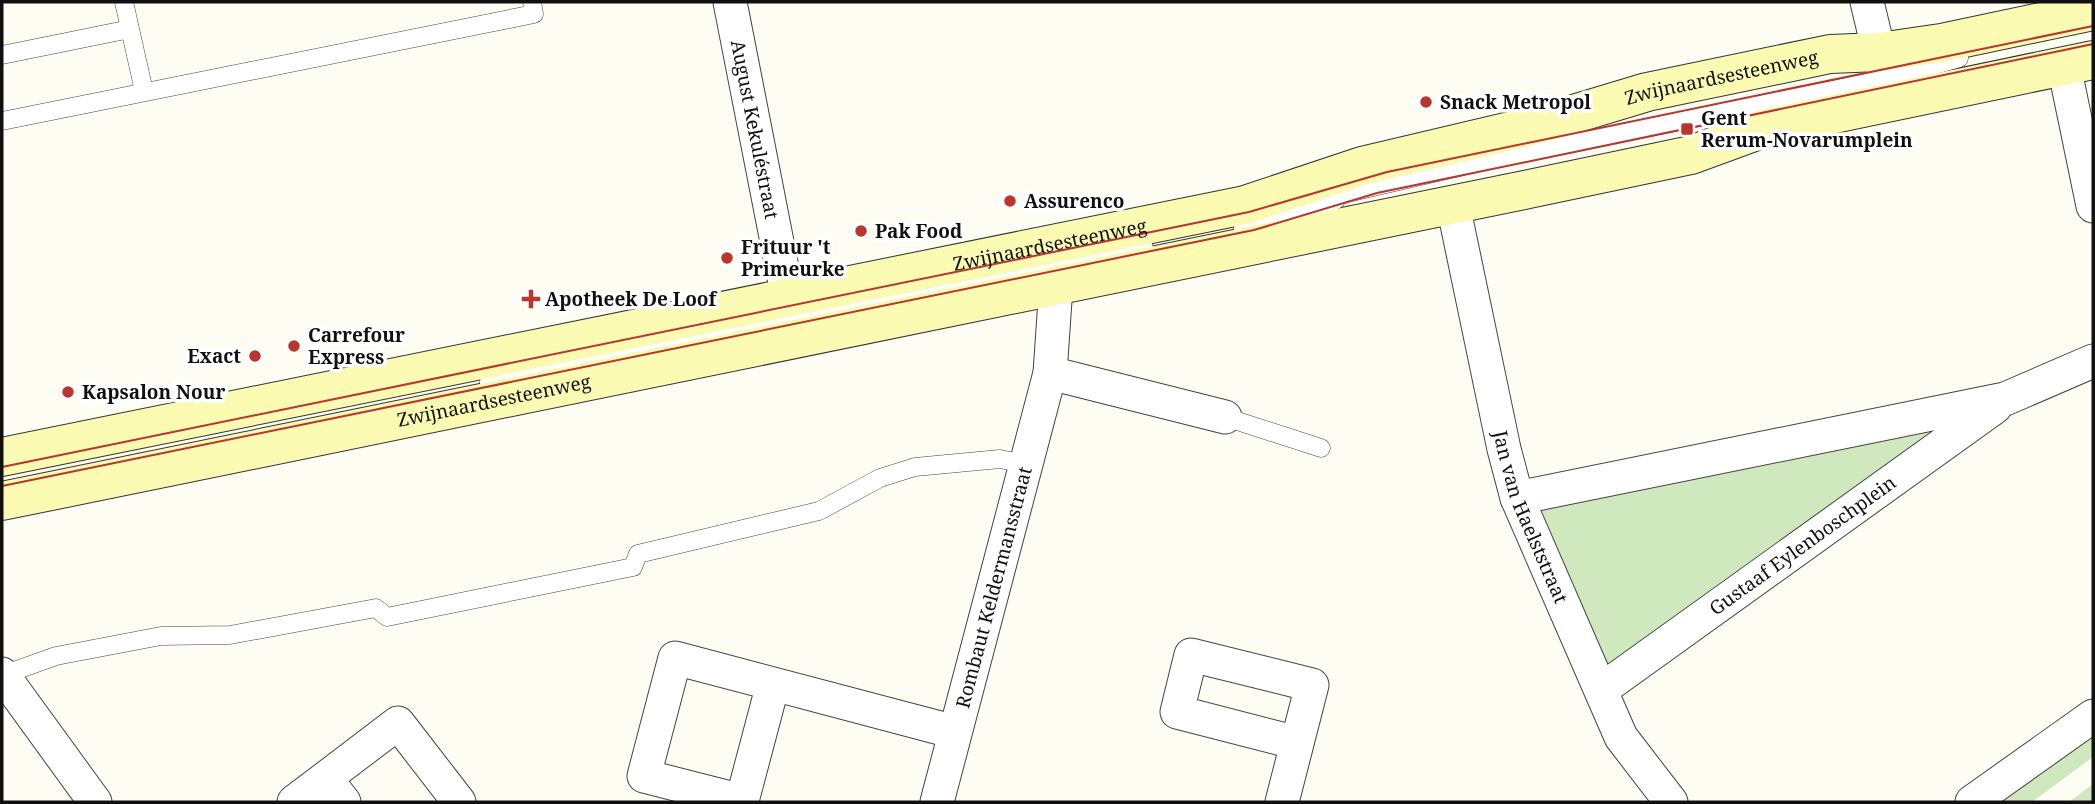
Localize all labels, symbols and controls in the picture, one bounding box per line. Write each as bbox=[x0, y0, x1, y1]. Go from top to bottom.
street label: August Kekuléstraat bbox=[725, 38, 785, 222]
street label: Zwijnaardsesteenweg bbox=[1621, 44, 1820, 111]
place label: Snack Metropol bbox=[1440, 89, 1591, 115]
marker: Snack Metropol bbox=[1418, 94, 1434, 110]
place label: Gent Rerum-Novarumplein bbox=[1701, 105, 1913, 153]
marker: Gent Rerum-Novarumplein bbox=[1679, 121, 1695, 137]
place label: Assurenco bbox=[1024, 188, 1124, 214]
marker: Assurenco bbox=[1002, 193, 1018, 209]
street label: Zwijnaardsesteenweg bbox=[950, 212, 1149, 277]
place label: Pak Food bbox=[875, 218, 963, 244]
marker: Pak Food bbox=[853, 223, 869, 239]
place label: Frituur 't Primeurke bbox=[741, 234, 845, 282]
marker: Frituur 't Primeurke bbox=[719, 250, 735, 266]
place label: Apotheek De Loof bbox=[545, 286, 719, 312]
marker: Apotheek De Loof bbox=[523, 291, 539, 307]
place label: Carrefour Express bbox=[308, 322, 405, 370]
marker: Carrefour Express bbox=[286, 338, 302, 354]
place label: Exact bbox=[187, 343, 241, 369]
marker: Exact bbox=[247, 348, 263, 364]
street label: Zwijnaardsesteenweg bbox=[395, 368, 593, 433]
place label: Kapsalon Nour bbox=[82, 379, 225, 405]
marker: Kapsalon Nour bbox=[60, 384, 76, 400]
street label: Jan van Haelststraat bbox=[1487, 427, 1574, 607]
street label: Rombaut Keldermansstraat bbox=[949, 463, 1038, 711]
street label: Gustaaf Eylenboschplein bbox=[1704, 469, 1901, 621]

